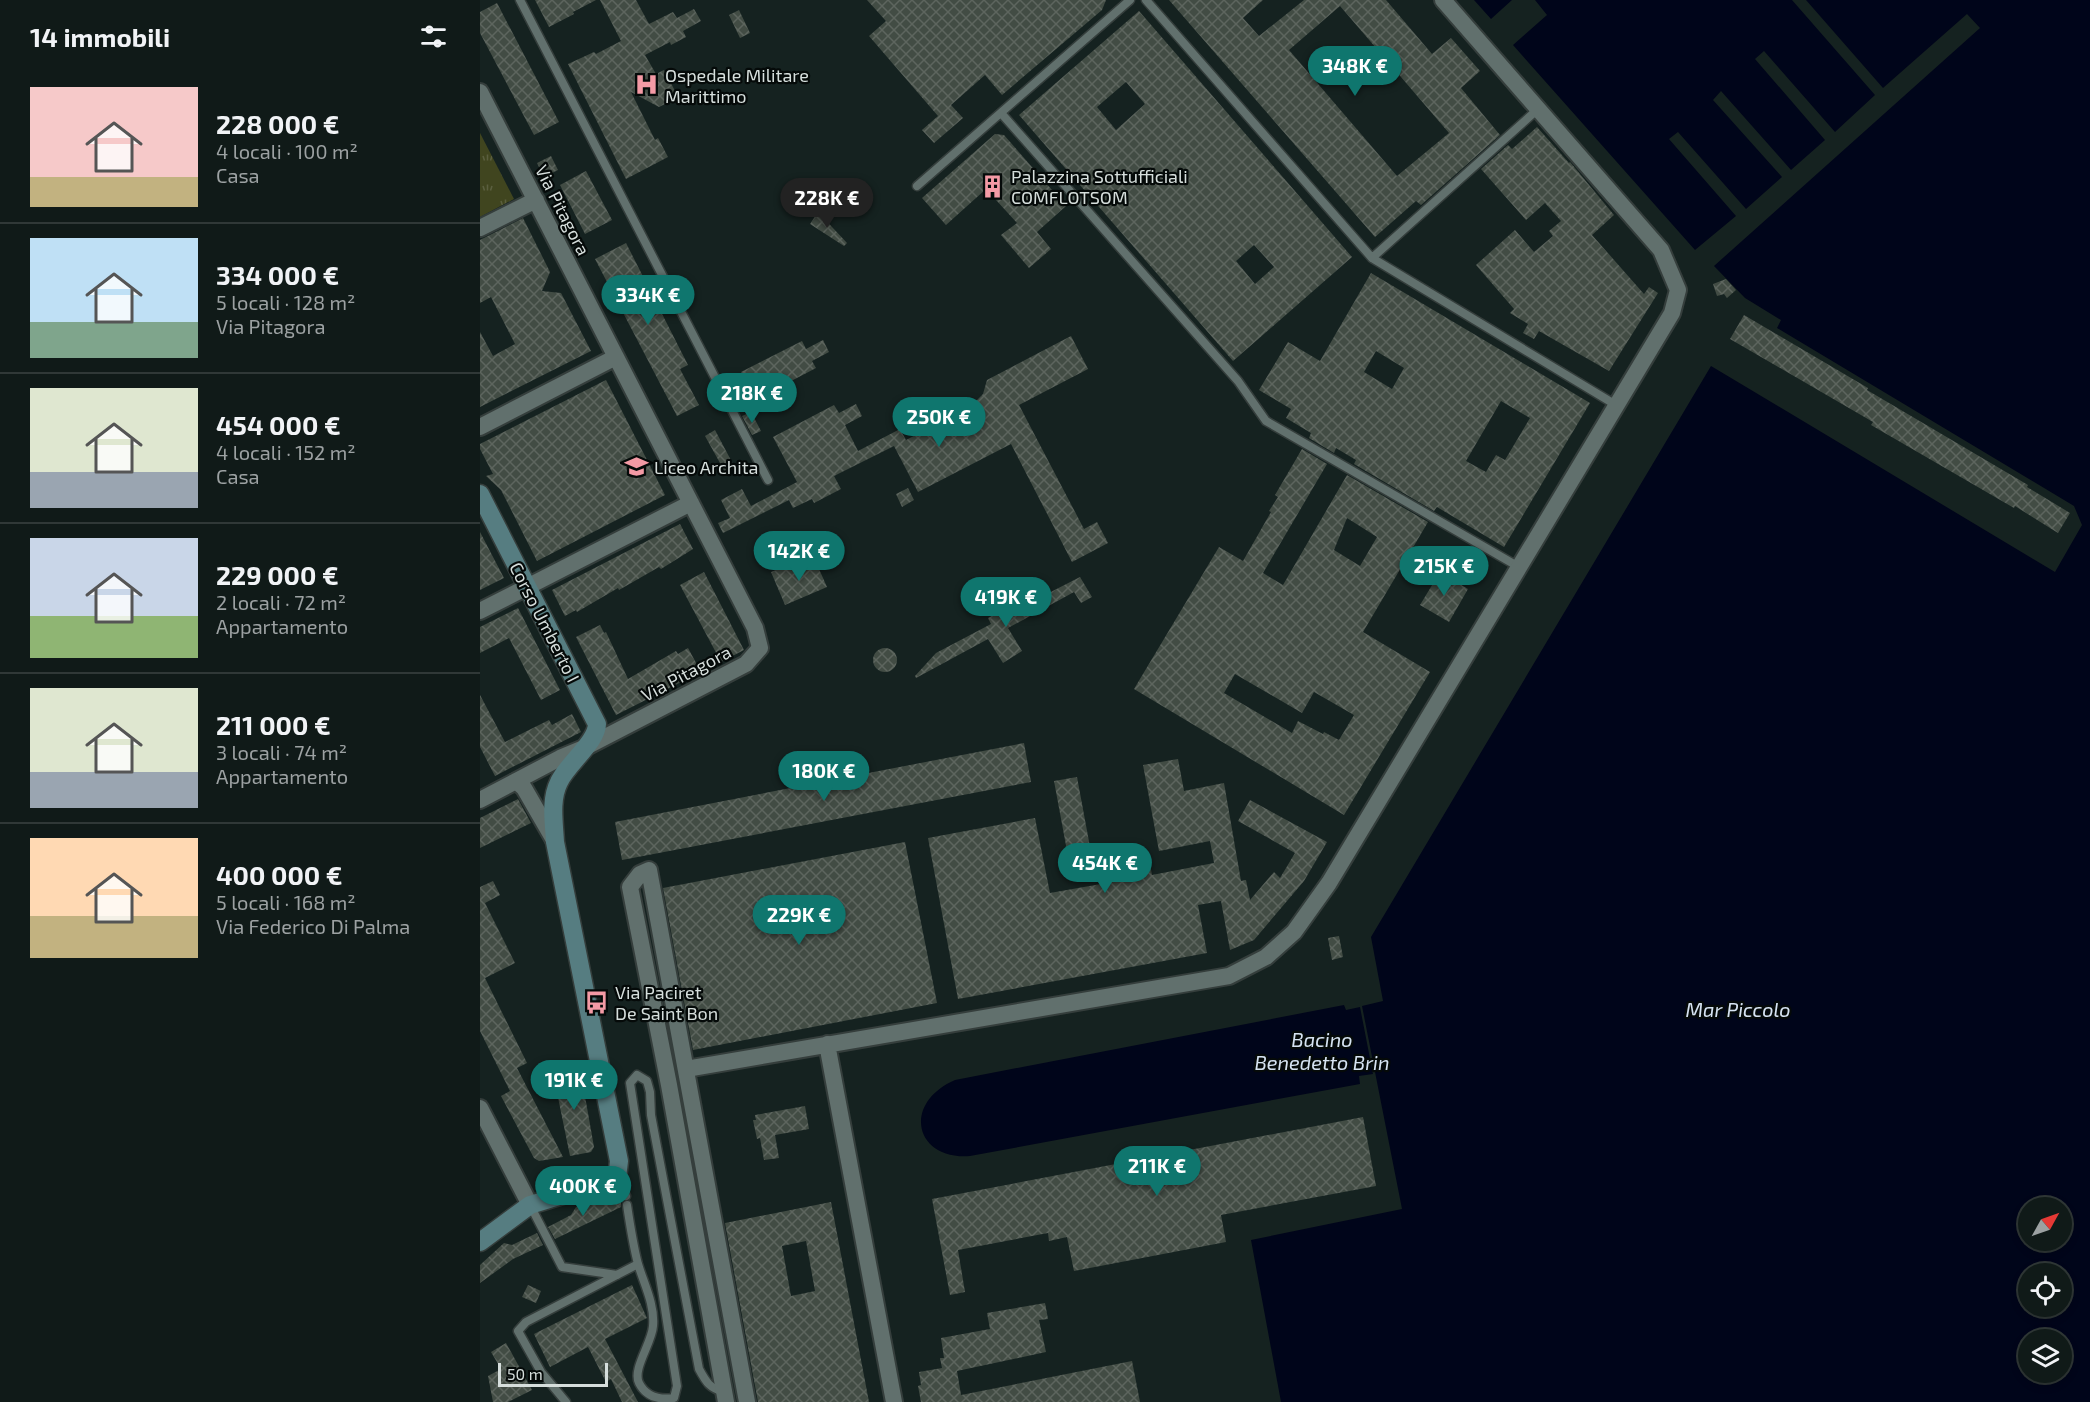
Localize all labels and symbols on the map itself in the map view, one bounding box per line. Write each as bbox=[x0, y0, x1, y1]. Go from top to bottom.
pin: 348K € bbox=[1306, 46, 1404, 97]
place label: Ospedale Militare Marittimo bbox=[665, 64, 809, 107]
hospital icon: Ospedale Militare Marittimo bbox=[634, 72, 660, 98]
street label: Via Pitagora bbox=[531, 161, 595, 259]
place label: Palazzina Sottufficiali COMFLOTSOM bbox=[1011, 165, 1188, 208]
building icon: Palazzina Sottufficiali COMFLOTSOM bbox=[980, 173, 1006, 199]
pin: 228K € bbox=[778, 178, 876, 229]
pin: 334K € bbox=[599, 275, 697, 326]
pin: 218K € bbox=[703, 373, 801, 424]
pin: 250K € bbox=[890, 397, 988, 448]
school or university icon: Liceo Archita bbox=[623, 454, 649, 480]
place label: Liceo Archita bbox=[654, 456, 759, 478]
pin: 142K € bbox=[750, 531, 848, 582]
pin: 215K € bbox=[1395, 546, 1493, 597]
street label: Corso Umberto I bbox=[505, 558, 585, 686]
pin: 419K € bbox=[957, 577, 1055, 628]
street label: Via Pitagora bbox=[637, 640, 735, 706]
pin: 180K € bbox=[775, 751, 873, 802]
pin: 454K € bbox=[1056, 843, 1154, 894]
pin: 229K € bbox=[750, 895, 848, 946]
place label: Via Paciret De Saint Bon bbox=[615, 981, 718, 1024]
bus stop icon: Via Paciret De Saint Bon bbox=[584, 989, 610, 1015]
water label: Mar Piccolo bbox=[1685, 997, 1791, 1021]
water label: Bacino Benedetto Brin bbox=[1254, 1027, 1390, 1074]
pin: 191K € bbox=[525, 1060, 623, 1111]
pin: 211K € bbox=[1108, 1146, 1206, 1197]
pin: 400K € bbox=[534, 1166, 632, 1217]
north arrow bbox=[2018, 1197, 2072, 1251]
scale bar bbox=[498, 1360, 608, 1388]

